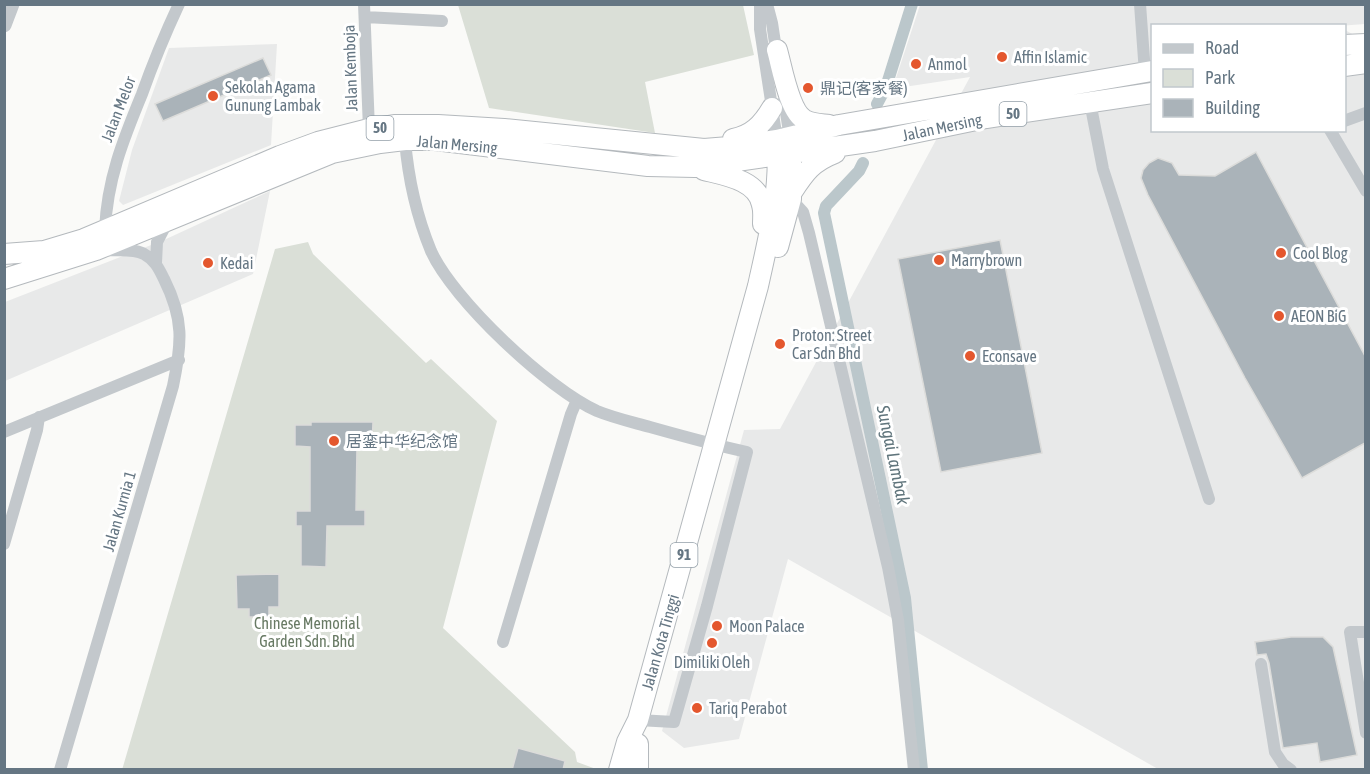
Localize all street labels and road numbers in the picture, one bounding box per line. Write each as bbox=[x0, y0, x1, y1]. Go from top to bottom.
street label: Jalan Kemboja bbox=[339, 24, 362, 112]
street label: Jalan Melor bbox=[97, 74, 139, 144]
road number: 50 bbox=[1000, 102, 1026, 126]
street label: Jalan Mersing bbox=[901, 110, 984, 145]
road number: 50 bbox=[366, 116, 394, 140]
street label: Jalan Mersing bbox=[416, 132, 498, 157]
street label: Jalan Kurnia 1 bbox=[99, 469, 139, 553]
road number: 91 bbox=[670, 543, 698, 567]
street label: Jalan Kota Tinggi bbox=[638, 592, 683, 692]

